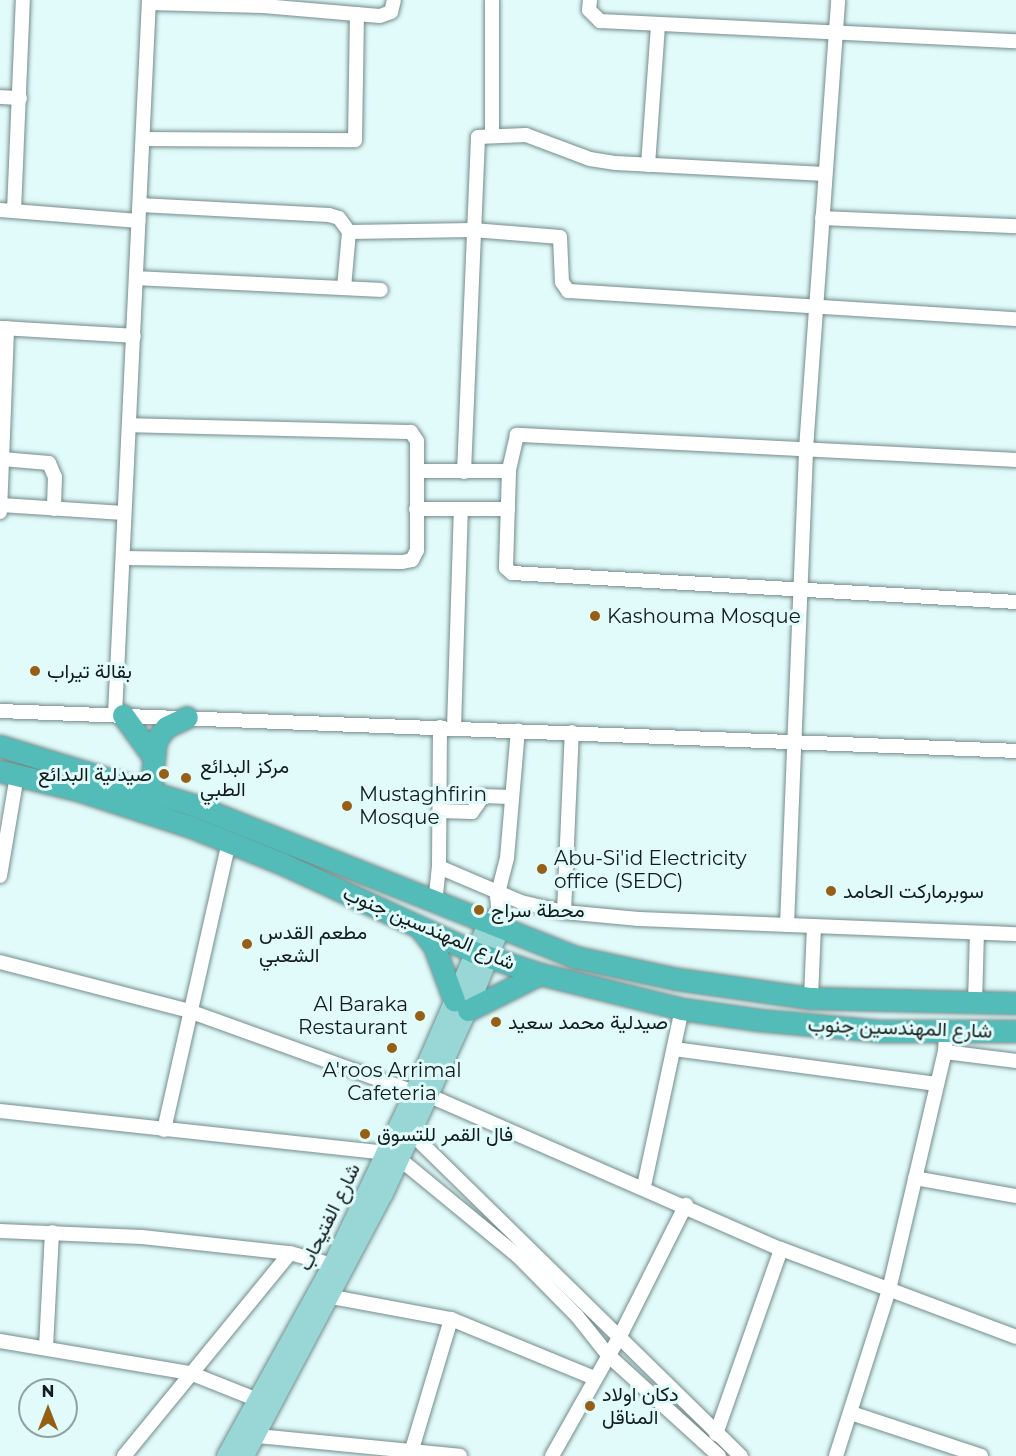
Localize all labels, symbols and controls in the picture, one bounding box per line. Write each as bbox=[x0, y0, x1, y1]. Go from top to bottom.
place label: Kashouma Mosque bbox=[607, 604, 801, 628]
marker: Kashouma Mosque bbox=[588, 609, 602, 623]
place label: بقالة تيراب bbox=[47, 659, 132, 683]
marker: بقالة تيراب bbox=[28, 664, 42, 678]
place label: مركز البدائع الطبي bbox=[200, 754, 289, 801]
place label: صيدلية البدائع bbox=[38, 762, 152, 786]
marker: صيدلية البدائع bbox=[157, 767, 171, 781]
marker: مركز البدائع الطبي bbox=[177, 769, 195, 787]
place label: Mustaghfirin Mosque bbox=[359, 783, 487, 830]
marker: Mustaghfirin Mosque bbox=[340, 799, 354, 813]
place label: Abu-Si'id Electricity office (SEDC) bbox=[554, 846, 747, 893]
marker: Abu-Si'id Electricity office (SEDC) bbox=[535, 862, 549, 876]
place label: سوبرماركت الحامد bbox=[843, 879, 984, 903]
street label: شارع المهندسين جنوب bbox=[339, 881, 519, 975]
marker: سوبرماركت الحامد bbox=[824, 884, 838, 898]
place label: محطة سراج bbox=[491, 898, 585, 922]
marker: محطة سراج bbox=[472, 903, 486, 917]
place label: مطعم القدس الشعبي bbox=[259, 921, 367, 968]
marker: مطعم القدس الشعبي bbox=[240, 937, 254, 951]
place label: Al Baraka Restaurant bbox=[298, 993, 408, 1040]
marker: Al Baraka Restaurant bbox=[413, 1009, 427, 1023]
place label: صيدلية محمد سعيد bbox=[508, 1010, 668, 1034]
street label: شارع المهندسين جنوب bbox=[807, 1013, 993, 1043]
marker: صيدلية محمد سعيد bbox=[489, 1015, 503, 1029]
marker: A'roos Arrimal Cafeteria bbox=[385, 1041, 399, 1055]
place label: A'roos Arrimal Cafeteria bbox=[322, 1058, 462, 1105]
place label: فال القمر للتسوق bbox=[377, 1122, 513, 1146]
marker: فال القمر للتسوق bbox=[358, 1127, 372, 1141]
street label: شارع الفتيحاب bbox=[293, 1159, 365, 1275]
north arrow bbox=[18, 1378, 78, 1438]
text: N bbox=[42, 1382, 54, 1401]
place label: دكان اولاد المناقل bbox=[602, 1382, 679, 1429]
marker: دكان اولاد المناقل bbox=[583, 1399, 597, 1413]

